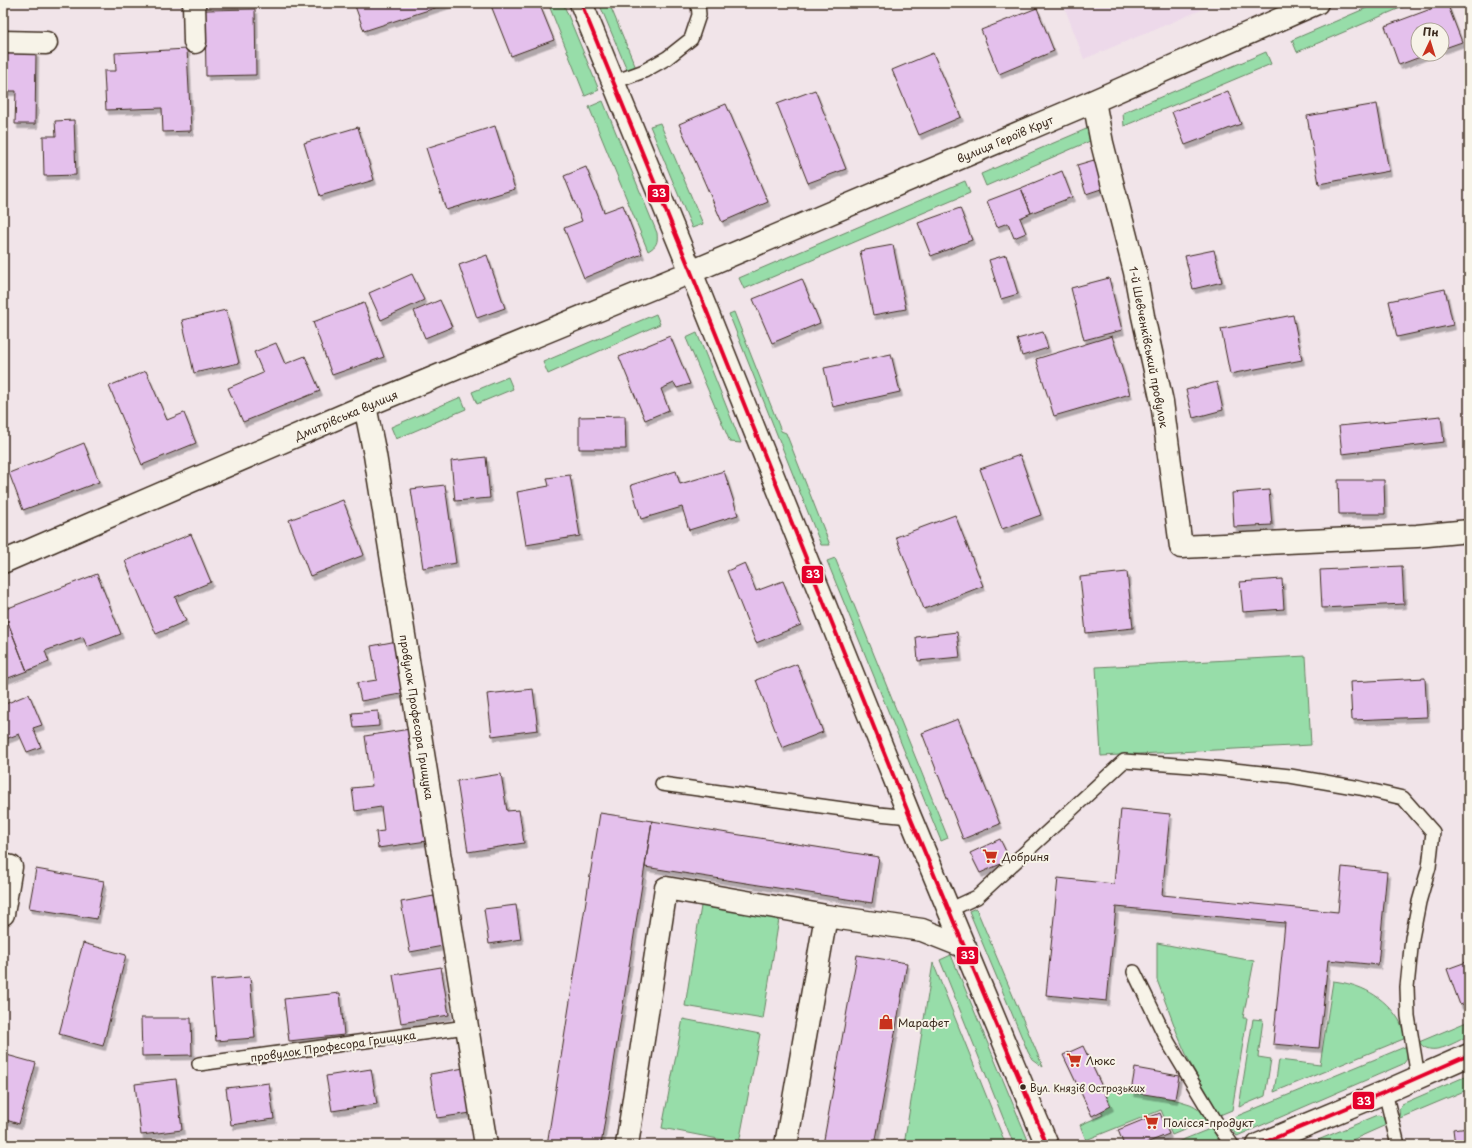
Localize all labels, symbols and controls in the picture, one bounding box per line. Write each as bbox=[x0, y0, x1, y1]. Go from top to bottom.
north arrow bbox=[1410, 22, 1450, 62]
text: Пн bbox=[1422, 22, 1439, 41]
street label: вулиця Героїв Крут bbox=[954, 111, 1057, 167]
line badge: 33 bbox=[647, 184, 670, 203]
text: 33 bbox=[652, 184, 666, 201]
street label: 1-й Шевченківський провулок bbox=[1125, 265, 1173, 430]
street label: Дмитрівська вулиця bbox=[291, 386, 400, 445]
line badge: 33 bbox=[801, 565, 824, 584]
text: 33 bbox=[806, 565, 820, 582]
street label: провулок Професора Грищука bbox=[396, 633, 438, 801]
supermarket icon: Добриня bbox=[981, 847, 999, 865]
place label: Добриня bbox=[1001, 848, 1049, 865]
line badge: 33 bbox=[956, 946, 979, 965]
text: 33 bbox=[961, 946, 975, 963]
shop icon: Марафет bbox=[877, 1013, 895, 1031]
place label: Марафет bbox=[898, 1014, 950, 1031]
street label: провулок Професора Грищука bbox=[249, 1026, 417, 1066]
supermarket icon: Люкс bbox=[1065, 1051, 1083, 1069]
place label: Люкс bbox=[1086, 1052, 1115, 1069]
place label: Вул. Князів Острозьких bbox=[1030, 1080, 1146, 1096]
marker: Вул. Князів Острозьких bbox=[1018, 1082, 1028, 1092]
line badge: 33 bbox=[1352, 1091, 1375, 1110]
text: 33 bbox=[1357, 1092, 1371, 1109]
supermarket icon: Полісся-продукт bbox=[1142, 1113, 1160, 1131]
place label: Полісся-продукт bbox=[1163, 1114, 1254, 1131]

